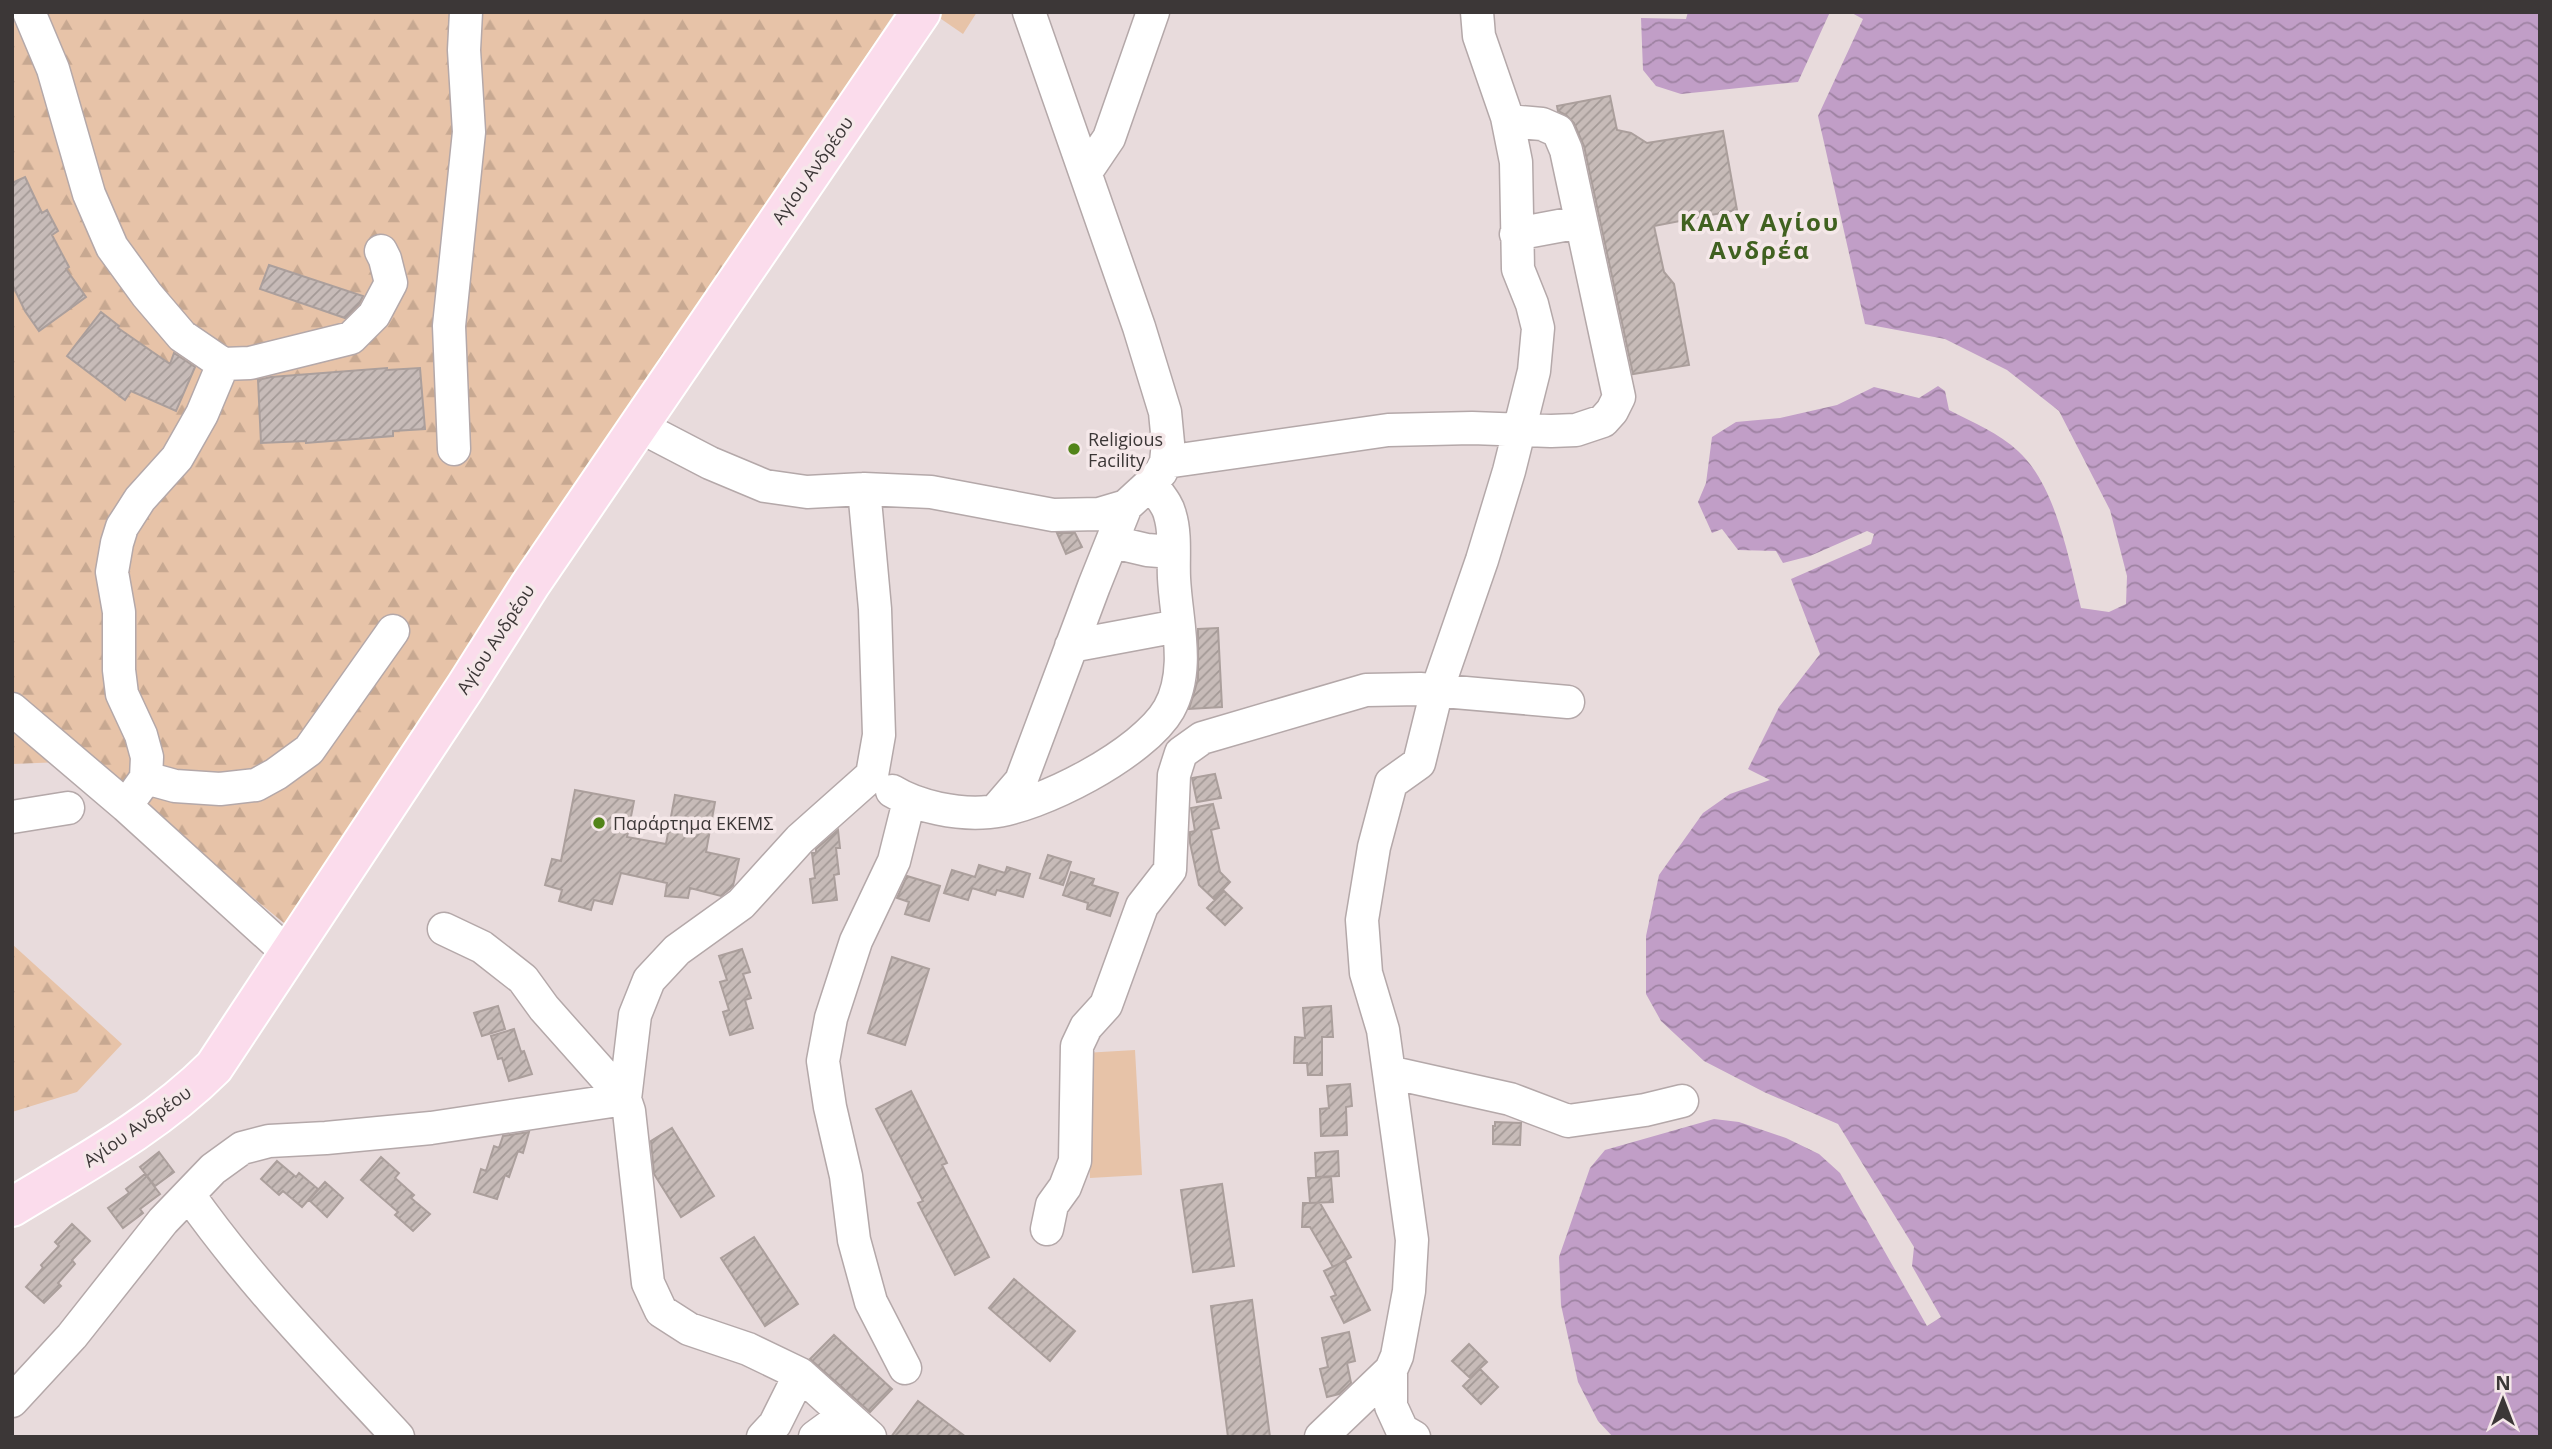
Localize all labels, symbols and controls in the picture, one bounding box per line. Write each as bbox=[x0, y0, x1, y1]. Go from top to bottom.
street label: Αγίου Ανδρέου bbox=[766, 111, 858, 229]
district label: ΚΑΑΥ Αγίου Ανδρέα bbox=[1680, 205, 1840, 266]
place label: Religious Facility bbox=[1088, 427, 1163, 472]
marker: Religious Facility bbox=[1066, 441, 1082, 457]
street label: Αγίου Ανδρέου bbox=[451, 579, 539, 699]
place label: Παράρτημα ΕΚΕΜΣ bbox=[613, 811, 774, 835]
marker: Παράρτημα ΕΚΕΜΣ bbox=[591, 815, 607, 831]
street label: Αγίου Ανδρέου bbox=[78, 1080, 196, 1172]
north arrow bbox=[2468, 1365, 2538, 1435]
text: N bbox=[2495, 1370, 2511, 1396]

